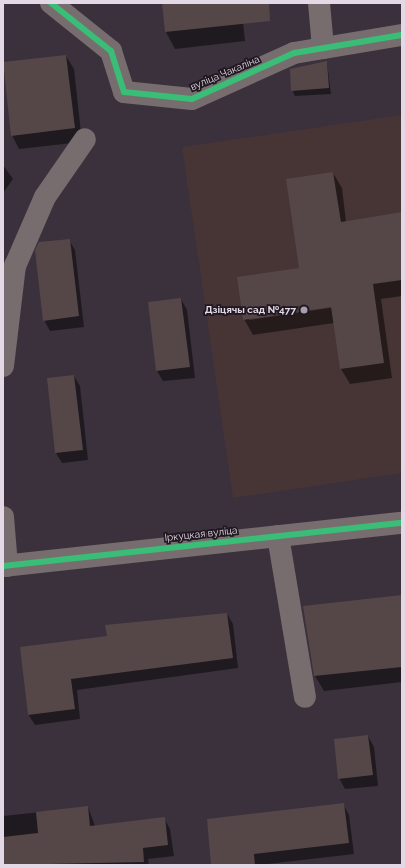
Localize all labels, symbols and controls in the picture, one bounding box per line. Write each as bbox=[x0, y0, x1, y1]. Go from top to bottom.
street label: вуліца Чакаліна bbox=[189, 53, 261, 93]
place label: Дзіцячы сад №477 bbox=[205, 304, 296, 316]
marker: Дзіцячы сад №477 bbox=[299, 305, 309, 315]
street label: Іркуцкая вуліца bbox=[164, 524, 238, 544]

